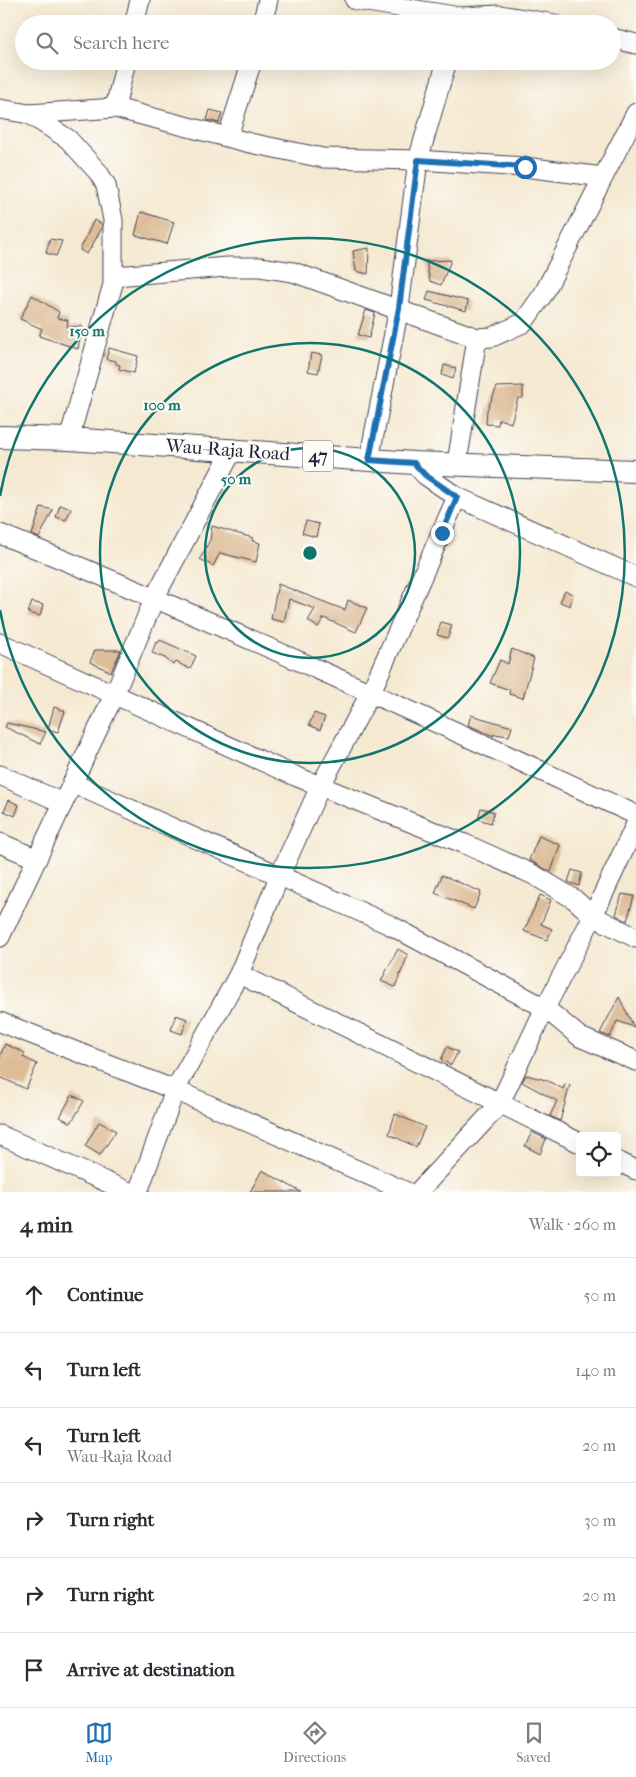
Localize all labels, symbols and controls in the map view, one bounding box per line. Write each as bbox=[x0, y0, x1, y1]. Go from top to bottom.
search box bbox=[15, 15, 621, 70]
icon: search bbox=[33, 29, 61, 57]
text: Search here bbox=[73, 32, 169, 54]
route start bbox=[514, 156, 537, 179]
text: 150 m bbox=[69, 322, 105, 340]
text: 100 m bbox=[143, 396, 181, 414]
street label: Wau-Raja Road bbox=[164, 435, 292, 465]
road number: 47 bbox=[303, 441, 333, 472]
text: 50 m bbox=[221, 470, 252, 488]
route end bbox=[431, 522, 454, 545]
centre of rings bbox=[301, 544, 319, 562]
map controls bbox=[576, 1132, 621, 1177]
button: locate bbox=[576, 1132, 621, 1177]
text: 4 min bbox=[20, 1213, 73, 1237]
text: Walk · 260 m bbox=[529, 1215, 616, 1234]
icon: ahead bbox=[20, 1281, 48, 1309]
text: Continue bbox=[67, 1284, 143, 1306]
text: 50 m bbox=[584, 1286, 616, 1305]
icon: left bbox=[20, 1356, 48, 1384]
text: Turn left bbox=[67, 1359, 141, 1381]
text: 140 m bbox=[575, 1361, 616, 1380]
text: Turn left bbox=[67, 1425, 141, 1447]
icon: left bbox=[20, 1431, 48, 1459]
text: 20 m bbox=[582, 1436, 616, 1455]
text: Wau-Raja Road bbox=[67, 1447, 172, 1466]
icon: right bbox=[20, 1506, 48, 1534]
text: Turn right bbox=[67, 1509, 154, 1531]
text: 30 m bbox=[584, 1511, 616, 1530]
icon: right bbox=[20, 1581, 48, 1609]
text: Turn right bbox=[67, 1584, 154, 1606]
text: 20 m bbox=[582, 1586, 616, 1605]
icon: arrive bbox=[20, 1656, 48, 1684]
text: Arrive at destination bbox=[67, 1659, 235, 1681]
tab: Map bbox=[85, 1719, 113, 1766]
tab: Directions bbox=[283, 1719, 346, 1766]
tab: Saved bbox=[516, 1719, 551, 1766]

